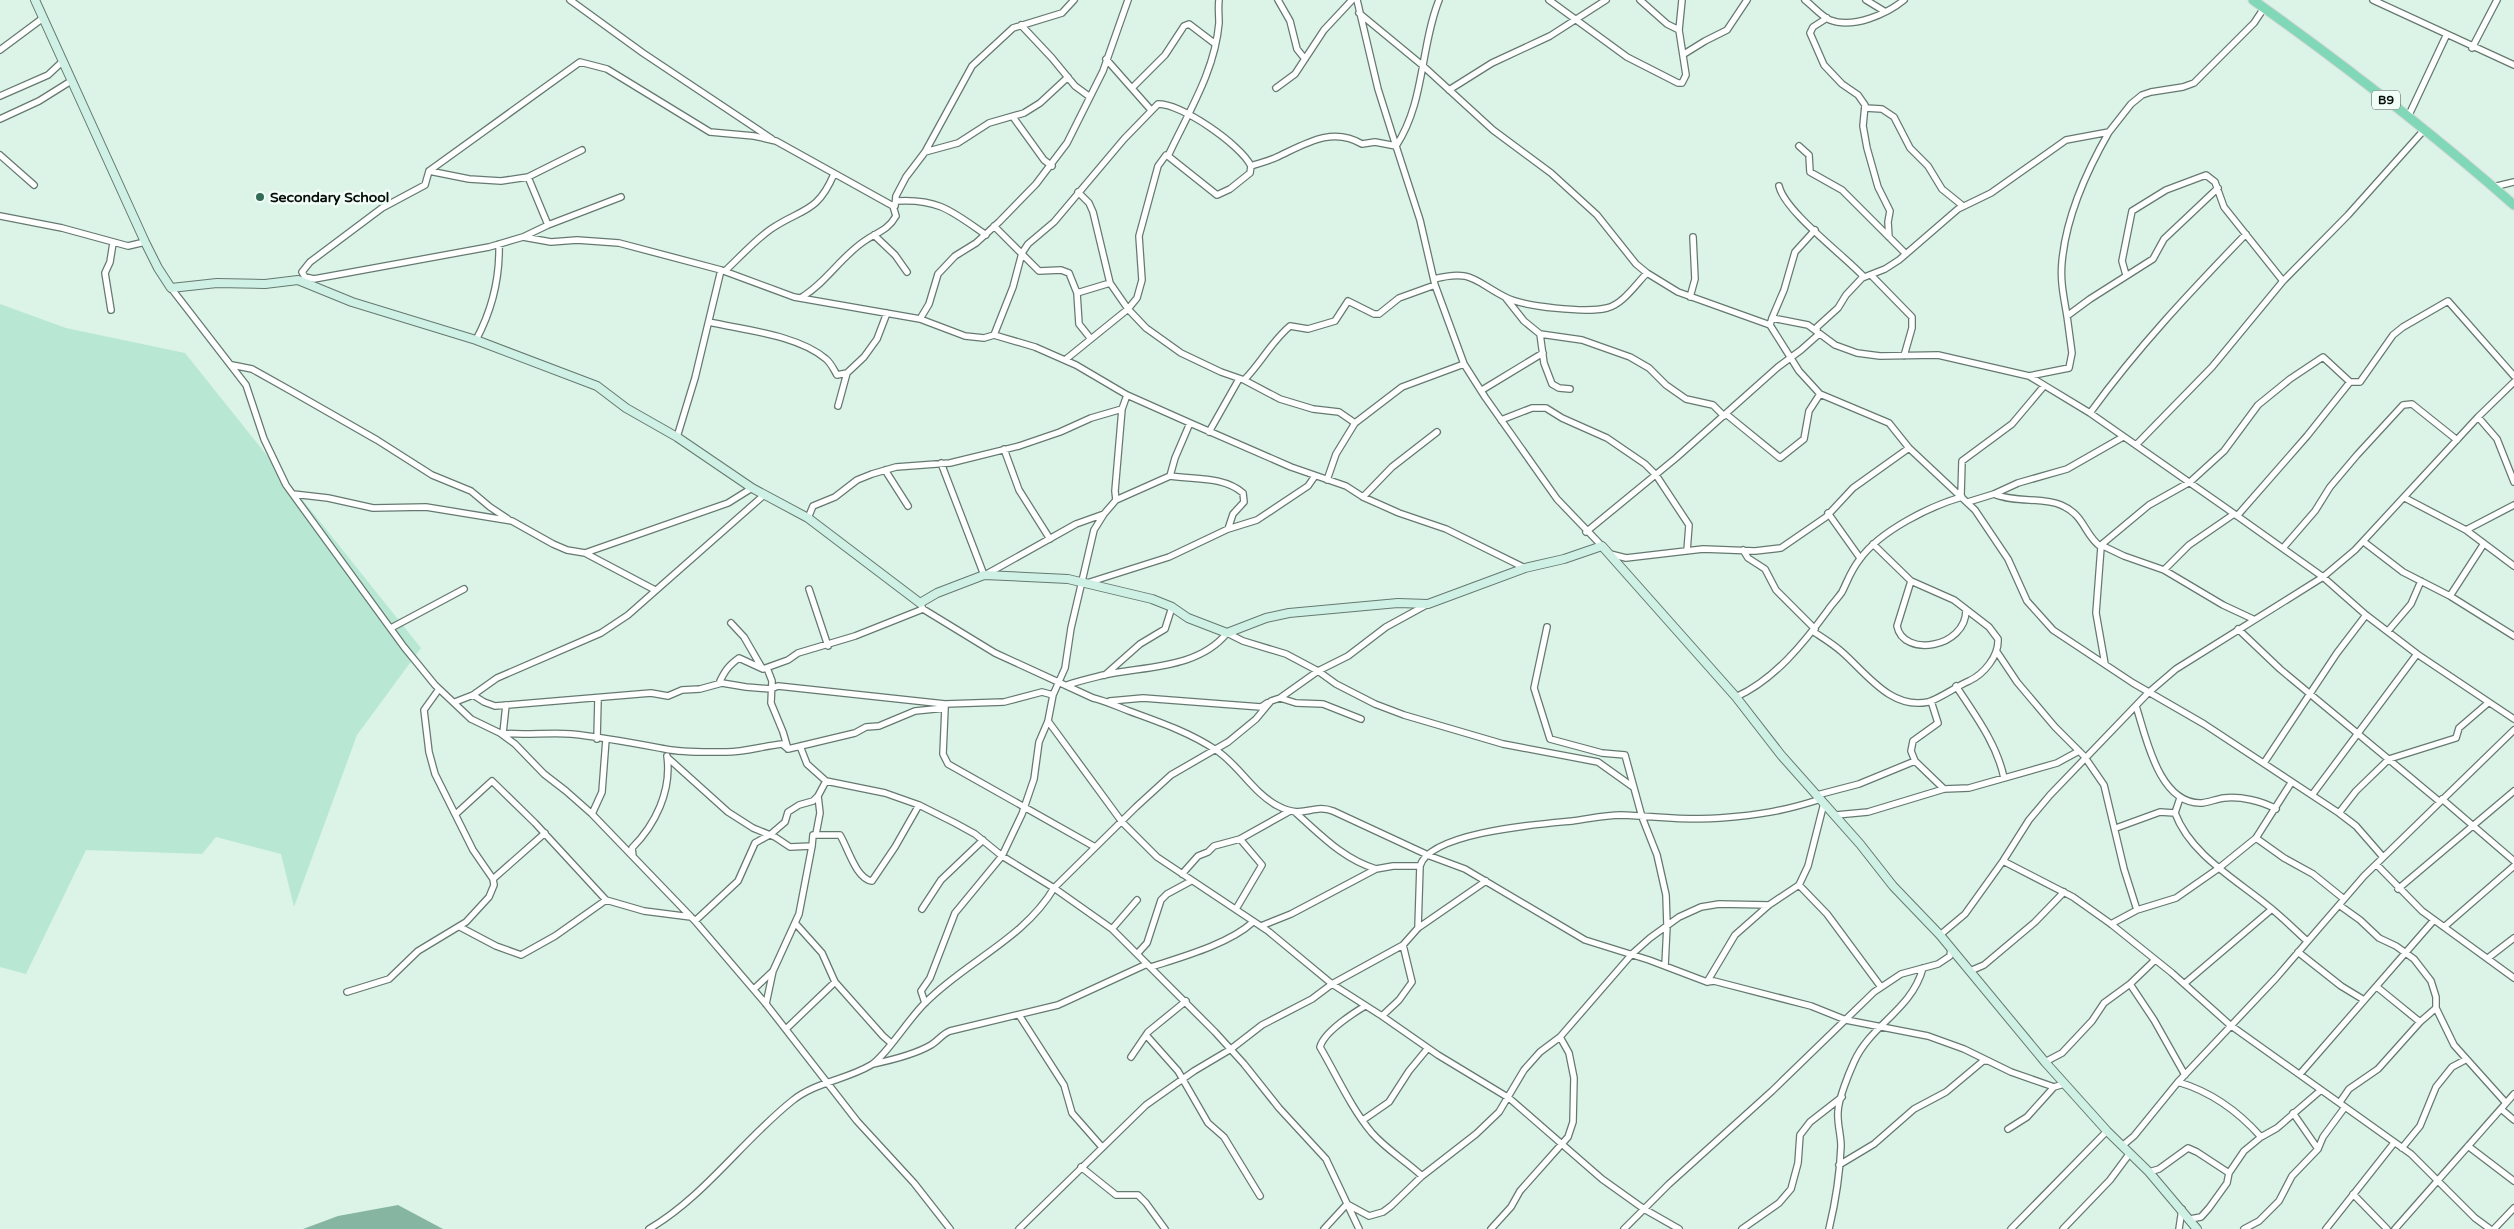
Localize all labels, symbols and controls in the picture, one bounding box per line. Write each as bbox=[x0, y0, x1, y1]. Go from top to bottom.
road number: B9 bbox=[2372, 90, 2400, 110]
place label: Secondary School bbox=[270, 189, 389, 206]
marker: Secondary School bbox=[254, 191, 266, 203]

